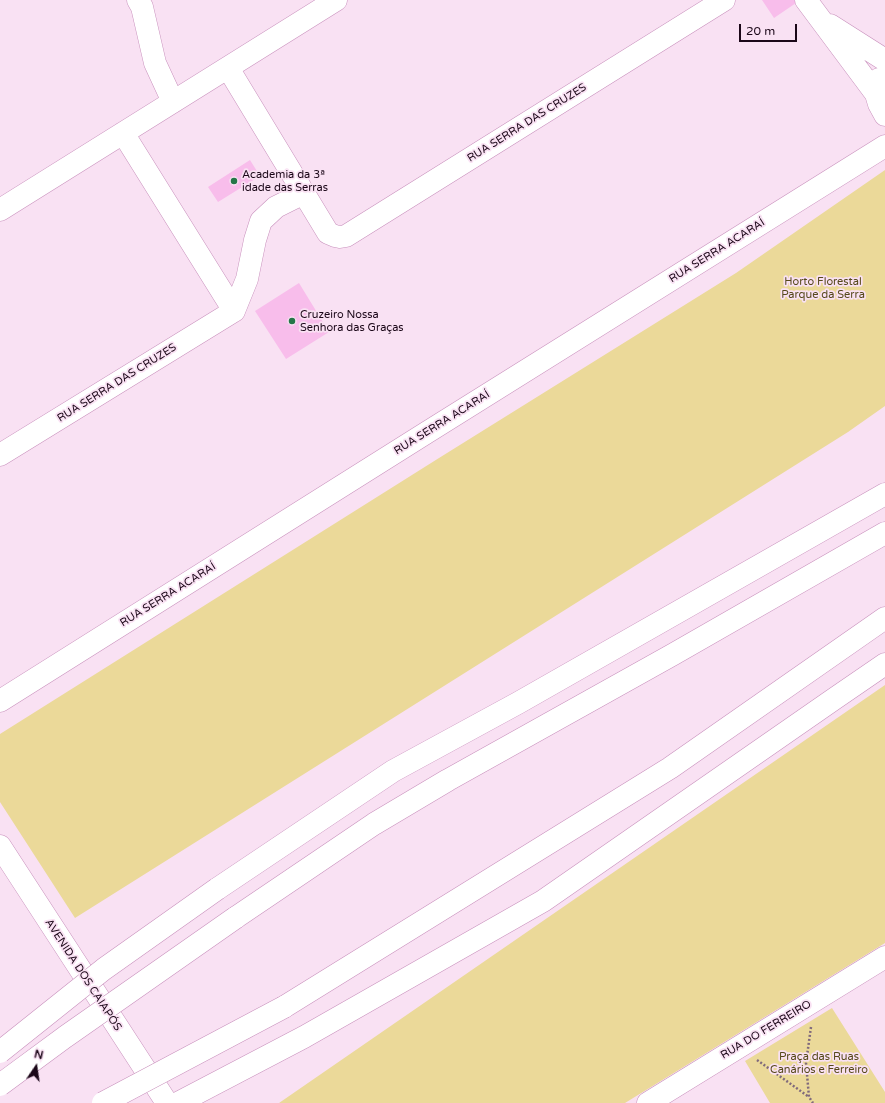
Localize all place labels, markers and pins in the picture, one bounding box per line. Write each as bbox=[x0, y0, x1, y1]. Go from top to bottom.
place label: Academia da 3ª idade das Serras bbox=[242, 168, 328, 194]
marker: Academia da 3ª idade das Serras bbox=[229, 176, 239, 186]
place label: Cruzeiro Nossa Senhora das Graças bbox=[300, 308, 404, 334]
marker: Cruzeiro Nossa Senhora das Graças bbox=[287, 316, 297, 326]

